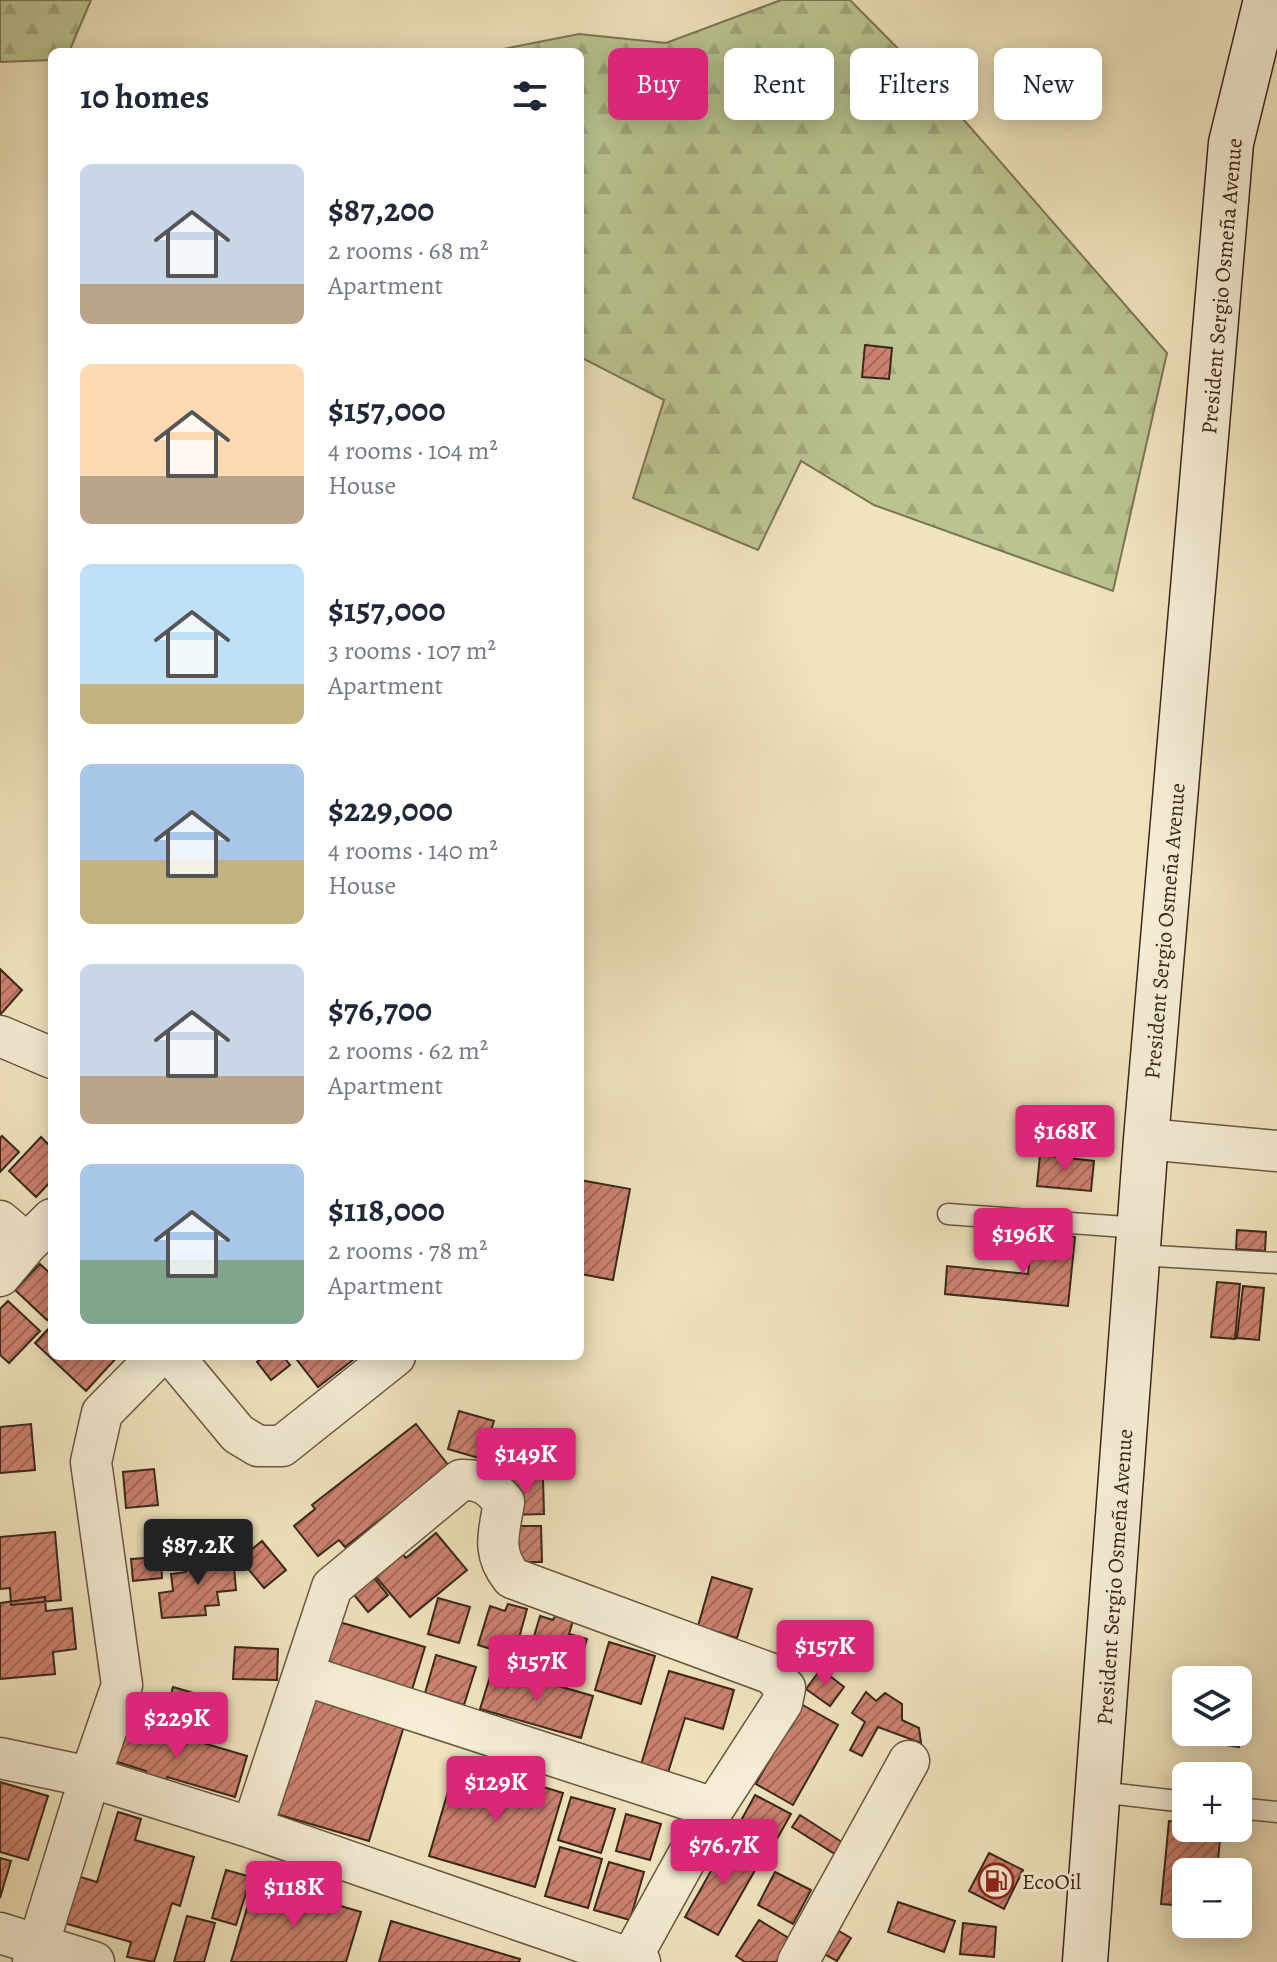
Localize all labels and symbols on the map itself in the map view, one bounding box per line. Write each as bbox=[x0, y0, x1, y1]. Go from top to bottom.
street label: President Sergio Osmeña Avenue bbox=[1194, 137, 1250, 435]
street label: President Sergio Osmeña Avenue bbox=[1137, 782, 1193, 1080]
pin: $168K bbox=[1009, 1105, 1121, 1173]
pin: $196K bbox=[967, 1208, 1079, 1276]
pin: $149K bbox=[470, 1428, 582, 1496]
street label: President Sergio Osmeña Avenue bbox=[1090, 1428, 1140, 1726]
pin: $87.2K bbox=[133, 1519, 263, 1587]
pin: $157K bbox=[769, 1620, 881, 1688]
pin: $157K bbox=[481, 1635, 593, 1703]
pin: $229K bbox=[121, 1692, 233, 1760]
pin: $129K bbox=[440, 1756, 552, 1824]
pin: $76.7K bbox=[659, 1819, 789, 1887]
pin: $118K bbox=[238, 1861, 350, 1929]
fuel station icon: EcoOil bbox=[977, 1862, 1015, 1900]
place label: EcoOil bbox=[1022, 1867, 1081, 1897]

